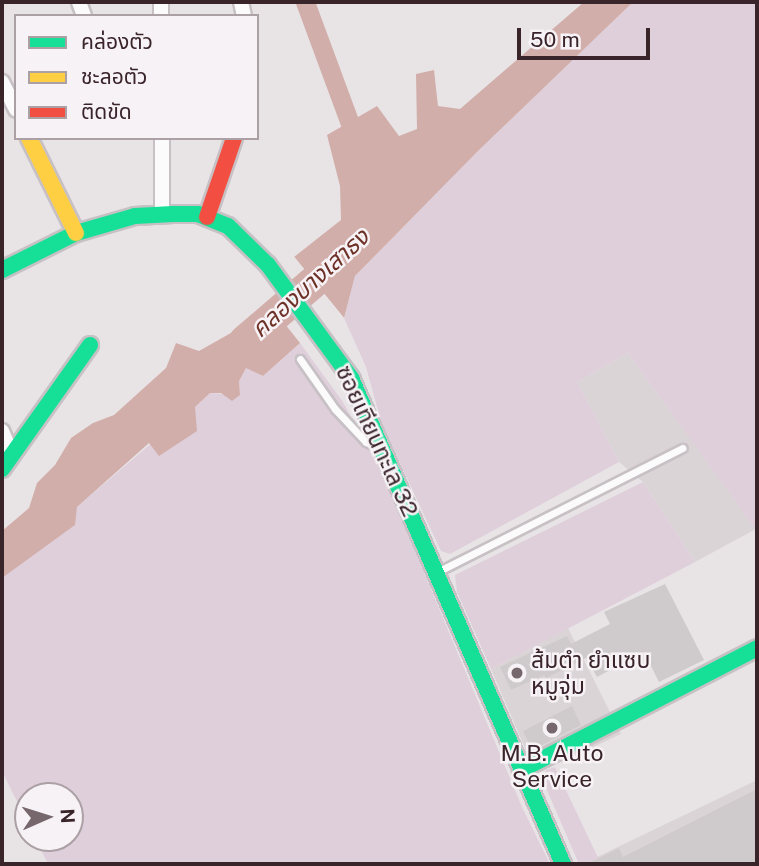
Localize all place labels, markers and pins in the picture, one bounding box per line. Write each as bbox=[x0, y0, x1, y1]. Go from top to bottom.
place label: ส้มตำ ยำแซบ หมูจุ่ม bbox=[531, 646, 650, 700]
marker: ส้มตำ ยำแซบ หมูจุ่ม bbox=[509, 665, 525, 681]
marker: M.B. Auto Service bbox=[544, 720, 560, 736]
place label: M.B. Auto Service bbox=[501, 739, 603, 793]

